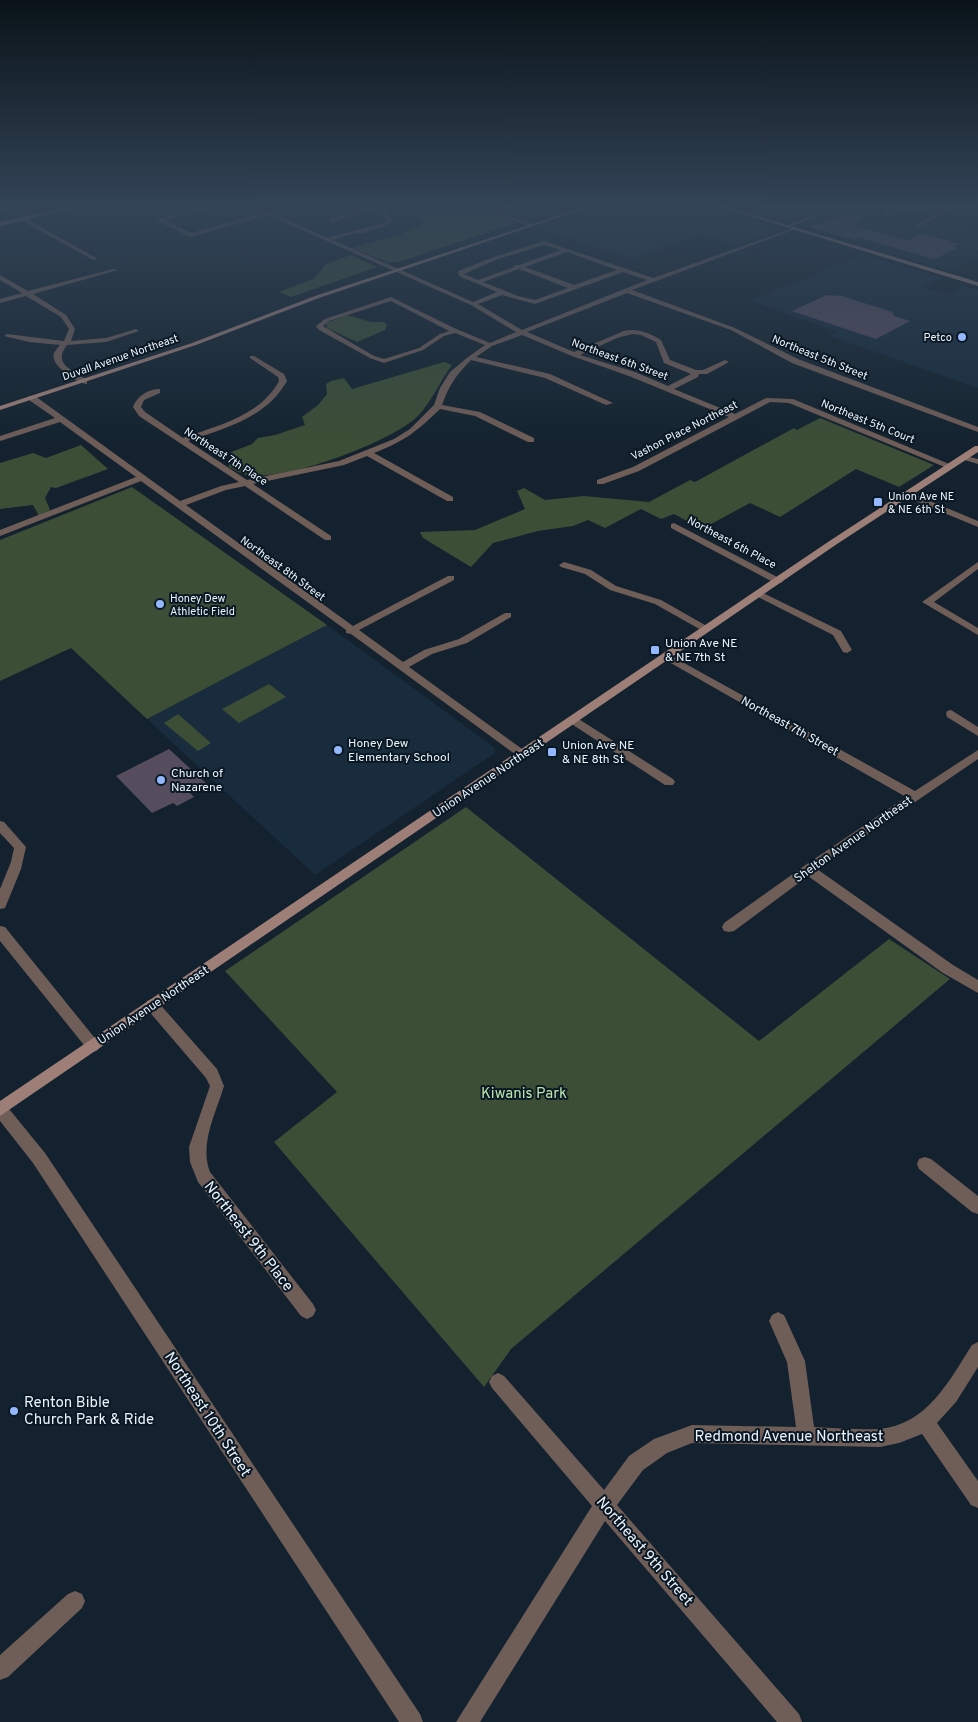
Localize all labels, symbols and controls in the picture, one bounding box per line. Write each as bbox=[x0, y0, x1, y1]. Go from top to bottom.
place label: Petco bbox=[923, 331, 952, 345]
marker: Petco bbox=[956, 331, 968, 343]
street label: Duvall Avenue Northeast bbox=[60, 332, 180, 384]
street label: Northeast 5th Street bbox=[770, 332, 869, 384]
street label: Northeast 6th Street bbox=[570, 336, 670, 384]
street label: Northeast 5th Court bbox=[819, 397, 917, 447]
street label: Vashon Place Northeast bbox=[629, 398, 740, 464]
street label: Northeast 7th Place bbox=[181, 425, 270, 489]
place label: Union Ave NE & NE 6th St bbox=[888, 490, 954, 517]
marker: Union Ave NE & NE 6th St bbox=[872, 496, 884, 508]
street label: Northeast 6th Place bbox=[685, 514, 778, 572]
street label: Northeast 8th Street bbox=[237, 533, 328, 604]
place label: Honey Dew Athletic Field bbox=[170, 592, 235, 619]
marker: Honey Dew Athletic Field bbox=[154, 598, 166, 610]
place label: Union Ave NE & NE 7th St bbox=[665, 636, 737, 666]
marker: Union Ave NE & NE 7th St bbox=[649, 644, 661, 656]
street label: Northeast 7th Street bbox=[738, 693, 841, 760]
place label: Honey Dew Elementary School bbox=[348, 736, 450, 766]
street label: Union Avenue Northeast bbox=[430, 736, 547, 822]
place label: Union Ave NE & NE 8th St bbox=[562, 738, 634, 768]
marker: Honey Dew Elementary School bbox=[332, 744, 344, 756]
marker: Union Ave NE & NE 8th St bbox=[546, 746, 558, 758]
place label: Church of Nazarene bbox=[171, 766, 223, 796]
marker: Church of Nazarene bbox=[155, 774, 167, 786]
street label: Shelton Avenue Northeast bbox=[791, 793, 916, 887]
street label: Union Avenue Northeast bbox=[95, 963, 212, 1049]
park label: Kiwanis Park bbox=[481, 1085, 567, 1104]
street label: Northeast 9th Place bbox=[199, 1178, 297, 1296]
street label: Northeast 10th Street bbox=[159, 1349, 254, 1481]
place label: Renton Bible Church Park & Ride bbox=[24, 1394, 154, 1430]
marker: Renton Bible Church Park & Ride bbox=[8, 1405, 20, 1417]
street label: Redmond Avenue Northeast bbox=[695, 1428, 883, 1447]
street label: Northeast 9th Street bbox=[591, 1493, 697, 1611]

